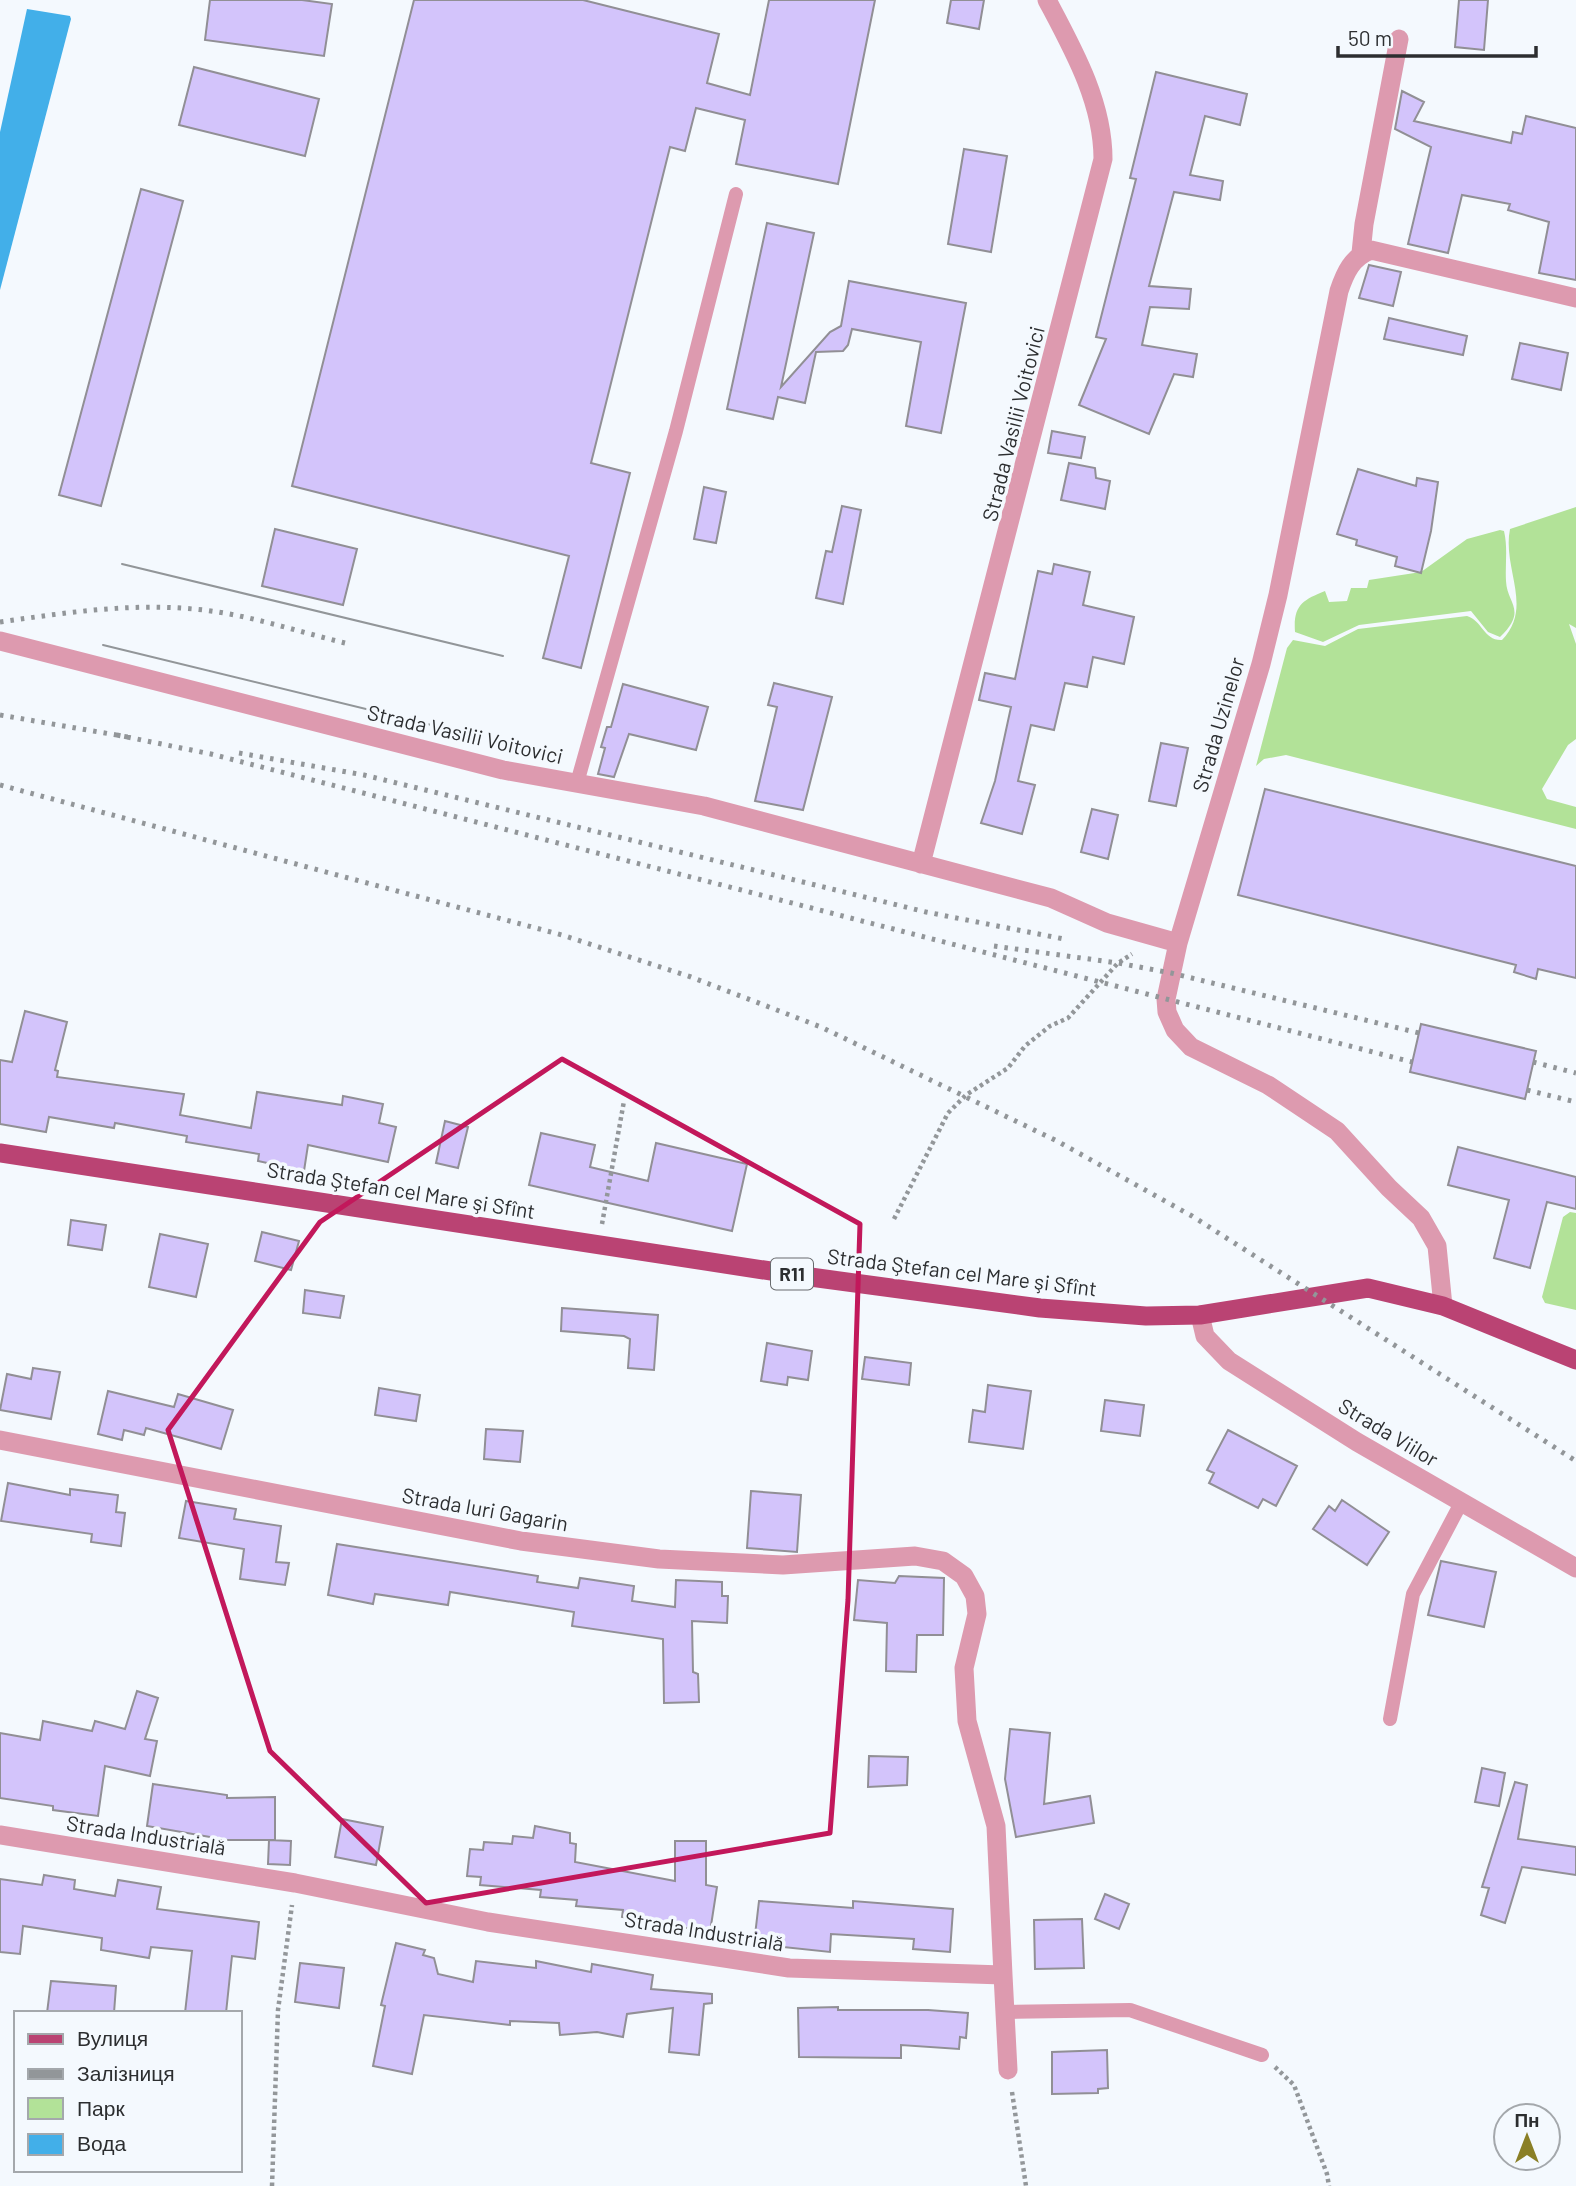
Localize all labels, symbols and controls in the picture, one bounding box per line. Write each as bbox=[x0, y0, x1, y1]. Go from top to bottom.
scale bar bbox=[1338, 14, 1536, 58]
text: 50 m bbox=[1348, 25, 1392, 50]
street label: Strada Vasilii Voitovici bbox=[976, 324, 1049, 524]
street label: Strada Uzinelor bbox=[1186, 654, 1249, 795]
street label: Strada Vasilii Voitovici bbox=[365, 699, 566, 768]
street label: Strada Ştefan cel Mare şi Sfînt bbox=[265, 1156, 537, 1223]
street label: Strada Ştefan cel Mare şi Sfînt bbox=[826, 1243, 1098, 1300]
road number: R11 bbox=[771, 1258, 813, 1290]
street label: Strada Viilor bbox=[1334, 1392, 1443, 1471]
street label: Strada Iuri Gagarin bbox=[400, 1482, 570, 1535]
street label: Strada Industrială bbox=[65, 1810, 228, 1859]
street label: Strada Industrială bbox=[623, 1906, 786, 1955]
legend bbox=[14, 2011, 242, 2172]
text: Вулиця bbox=[77, 2025, 148, 2050]
text: Залізниця bbox=[77, 2060, 175, 2085]
text: Парк bbox=[77, 2095, 125, 2120]
north arrow bbox=[1492, 2102, 1562, 2172]
text: Пн bbox=[1514, 2108, 1540, 2131]
text: Вода bbox=[77, 2130, 126, 2155]

